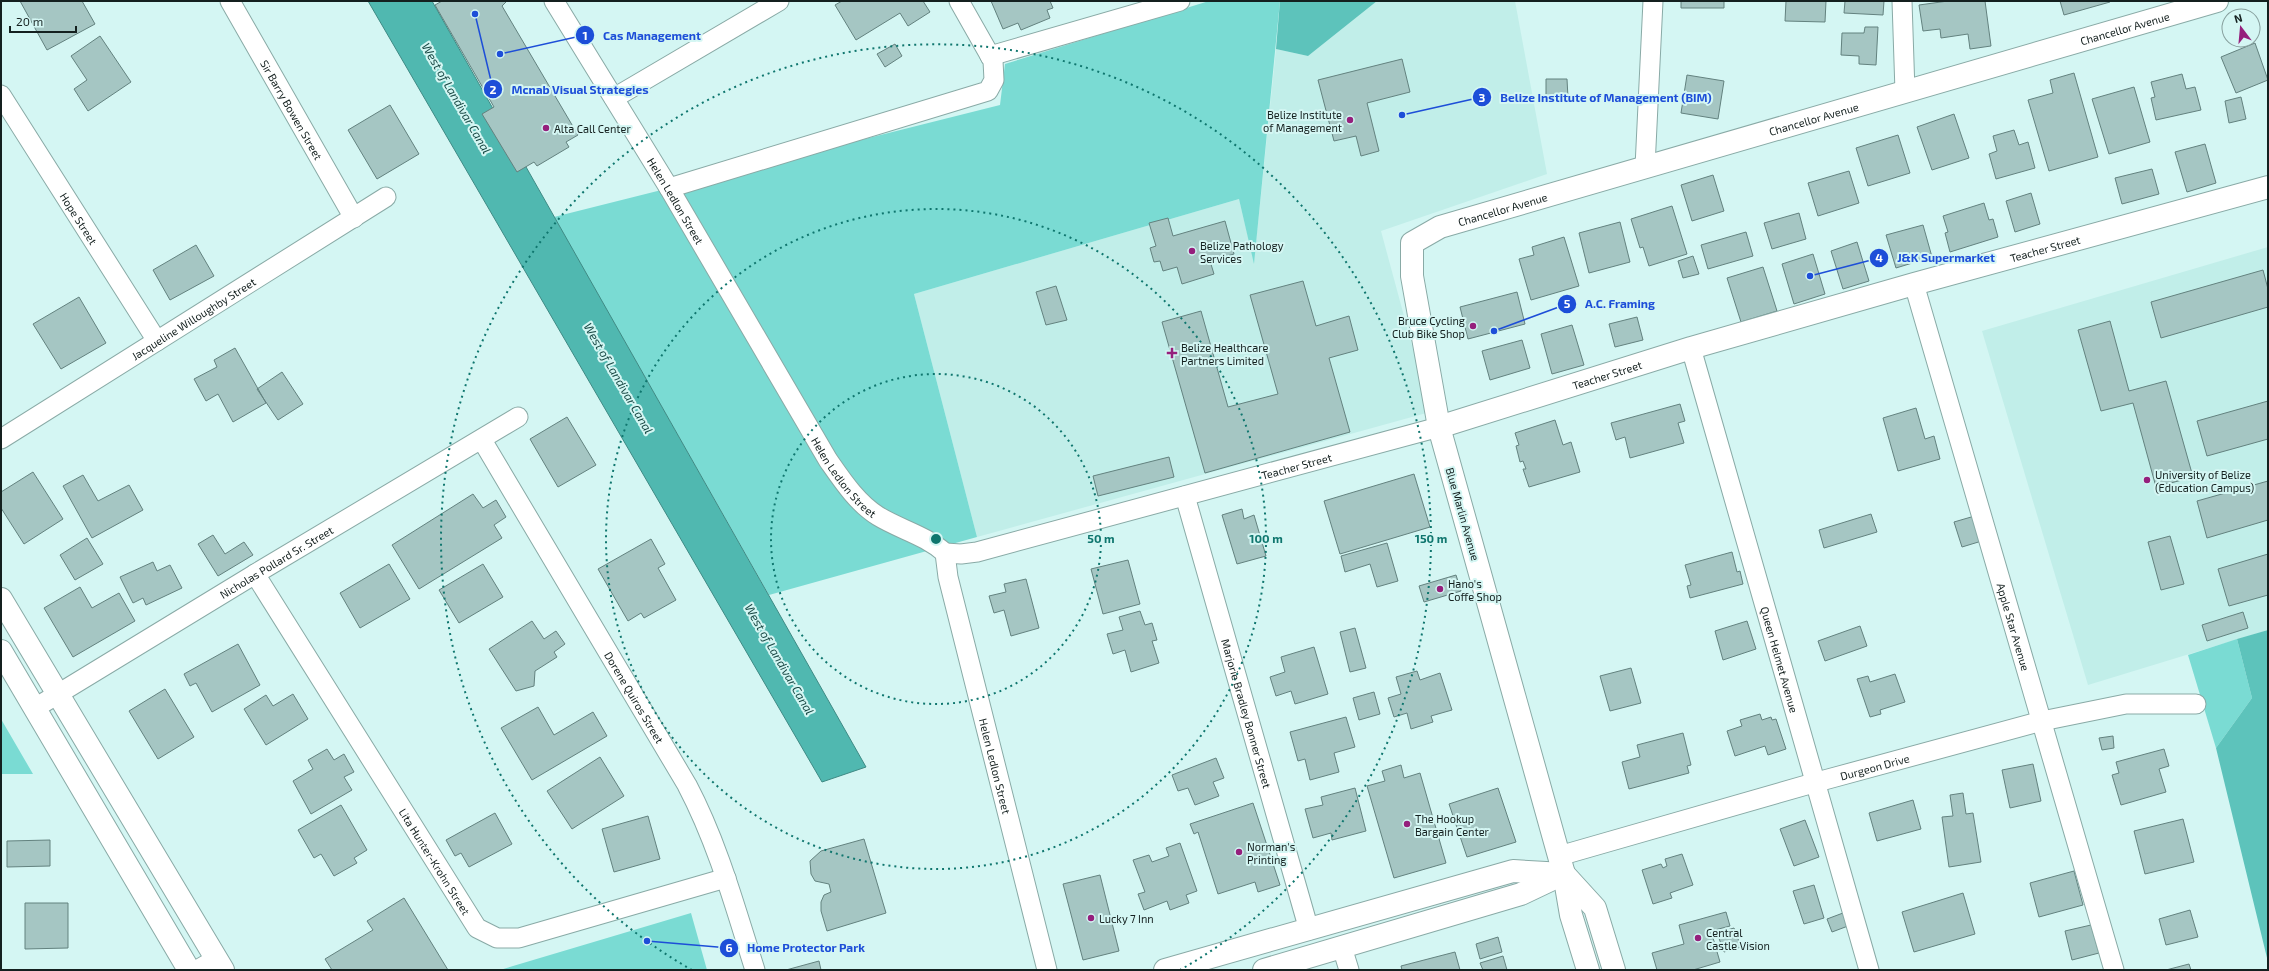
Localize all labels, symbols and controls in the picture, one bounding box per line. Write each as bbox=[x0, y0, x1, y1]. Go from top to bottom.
scale bar bbox=[10, 8, 76, 34]
north arrow bbox=[2221, 8, 2261, 48]
street label: Chancellor Avenue bbox=[2078, 9, 2171, 47]
text: N bbox=[2232, 11, 2244, 25]
text: 20 m bbox=[16, 14, 43, 28]
callout: Cas Management bbox=[575, 23, 709, 47]
text: 1 bbox=[582, 28, 588, 42]
text: Cas Management bbox=[603, 28, 701, 42]
water label: West of Landivar Canal bbox=[420, 40, 494, 156]
street label: Sir Barry Bowen Street bbox=[258, 57, 326, 162]
callout: Mcnab Visual Strategies bbox=[483, 77, 657, 101]
text: 2 bbox=[490, 82, 497, 96]
text: Mcnab Visual Strategies bbox=[511, 82, 649, 96]
callout: Belize Institute of Management (BIM) bbox=[1472, 85, 1720, 109]
text: 3 bbox=[1479, 90, 1486, 104]
text: Belize Institute of Management (BIM) bbox=[1500, 90, 1712, 104]
street label: Chancellor Avenue bbox=[1767, 99, 1860, 138]
place label: Belize Institute of Management bbox=[1263, 108, 1342, 134]
marker: Belize Institute of Management bbox=[1345, 115, 1355, 125]
place label: Alta Call Center bbox=[554, 122, 631, 135]
marker: Alta Call Center bbox=[541, 123, 551, 133]
street label: Helen Ledlon Street bbox=[645, 155, 707, 246]
street label: Hope Street bbox=[58, 190, 100, 247]
street label: Chancellor Avenue bbox=[1456, 190, 1549, 228]
street label: Teacher Street bbox=[2009, 232, 2082, 264]
place label: Belize Pathology Services bbox=[1200, 239, 1284, 265]
marker: Belize Pathology Services bbox=[1187, 246, 1197, 256]
callout: J&K Supermarket bbox=[1869, 246, 2003, 270]
text: 4 bbox=[1875, 250, 1883, 264]
text: J&K Supermarket bbox=[1897, 250, 1995, 264]
street label: Jacqueline Willoughby Street bbox=[129, 274, 258, 362]
callout: A.C. Framing bbox=[1557, 292, 1663, 316]
text: 5 bbox=[1564, 296, 1571, 310]
text: A.C. Framing bbox=[1585, 296, 1655, 310]
place label: Bruce Cycling Club Bike Shop bbox=[1392, 314, 1465, 340]
water label: West of Landivar Canal bbox=[582, 320, 656, 436]
marker: Bruce Cycling Club Bike Shop bbox=[1468, 321, 1478, 331]
place label: Belize Healthcare Partners Limited bbox=[1181, 341, 1268, 367]
marker: Belize Healthcare Partners Limited bbox=[1166, 347, 1178, 359]
street label: Teacher Street bbox=[1571, 357, 1643, 391]
street label: Helen Ledlon Street bbox=[809, 435, 879, 520]
street label: Teacher Street bbox=[1260, 450, 1333, 481]
street label: Blue Marlin Avenue bbox=[1443, 466, 1483, 562]
place label: University of Belize (Education Campus) bbox=[2155, 468, 2254, 494]
marker: University of Belize (Education Campus) bbox=[2142, 475, 2152, 485]
street label: Nicholas Pollard Sr. Street bbox=[217, 523, 335, 601]
text: 50 m bbox=[1087, 531, 1115, 545]
text: 100 m bbox=[1249, 531, 1283, 545]
text: 150 m bbox=[1415, 531, 1447, 545]
centre of rings bbox=[929, 532, 943, 546]
place label: Hano's Coffe Shop bbox=[1448, 577, 1502, 603]
street label: Apple Star Avenue bbox=[1995, 581, 2033, 672]
marker: Hano's Coffe Shop bbox=[1435, 584, 1445, 594]
water label: West of Landivar Canal bbox=[743, 601, 817, 717]
street label: Queen Helmet Avenue bbox=[1758, 605, 1802, 714]
street label: Marjorie Bradley Bonner Street bbox=[1220, 637, 1275, 789]
street label: Dorene Quiros Street bbox=[603, 649, 667, 745]
street label: Helen Ledlon Street bbox=[977, 717, 1014, 815]
street label: Durgeon Drive bbox=[1838, 751, 1911, 782]
street label: Lita Hunter-Krohn Street bbox=[397, 806, 473, 917]
place label: The Hookup Bargain Center bbox=[1415, 812, 1490, 838]
marker: The Hookup Bargain Center bbox=[1402, 819, 1412, 829]
place label: Norman's Printing bbox=[1247, 840, 1296, 866]
marker: Norman's Printing bbox=[1234, 847, 1244, 857]
place label: Lucky 7 Inn bbox=[1099, 912, 1154, 925]
marker: Lucky 7 Inn bbox=[1086, 913, 1096, 923]
place label: Central Castle Vision bbox=[1706, 926, 1770, 952]
marker: Central Castle Vision bbox=[1693, 933, 1703, 943]
callout: Home Protector Park bbox=[719, 936, 874, 960]
text: 6 bbox=[725, 940, 733, 954]
text: Home Protector Park bbox=[747, 940, 865, 954]

